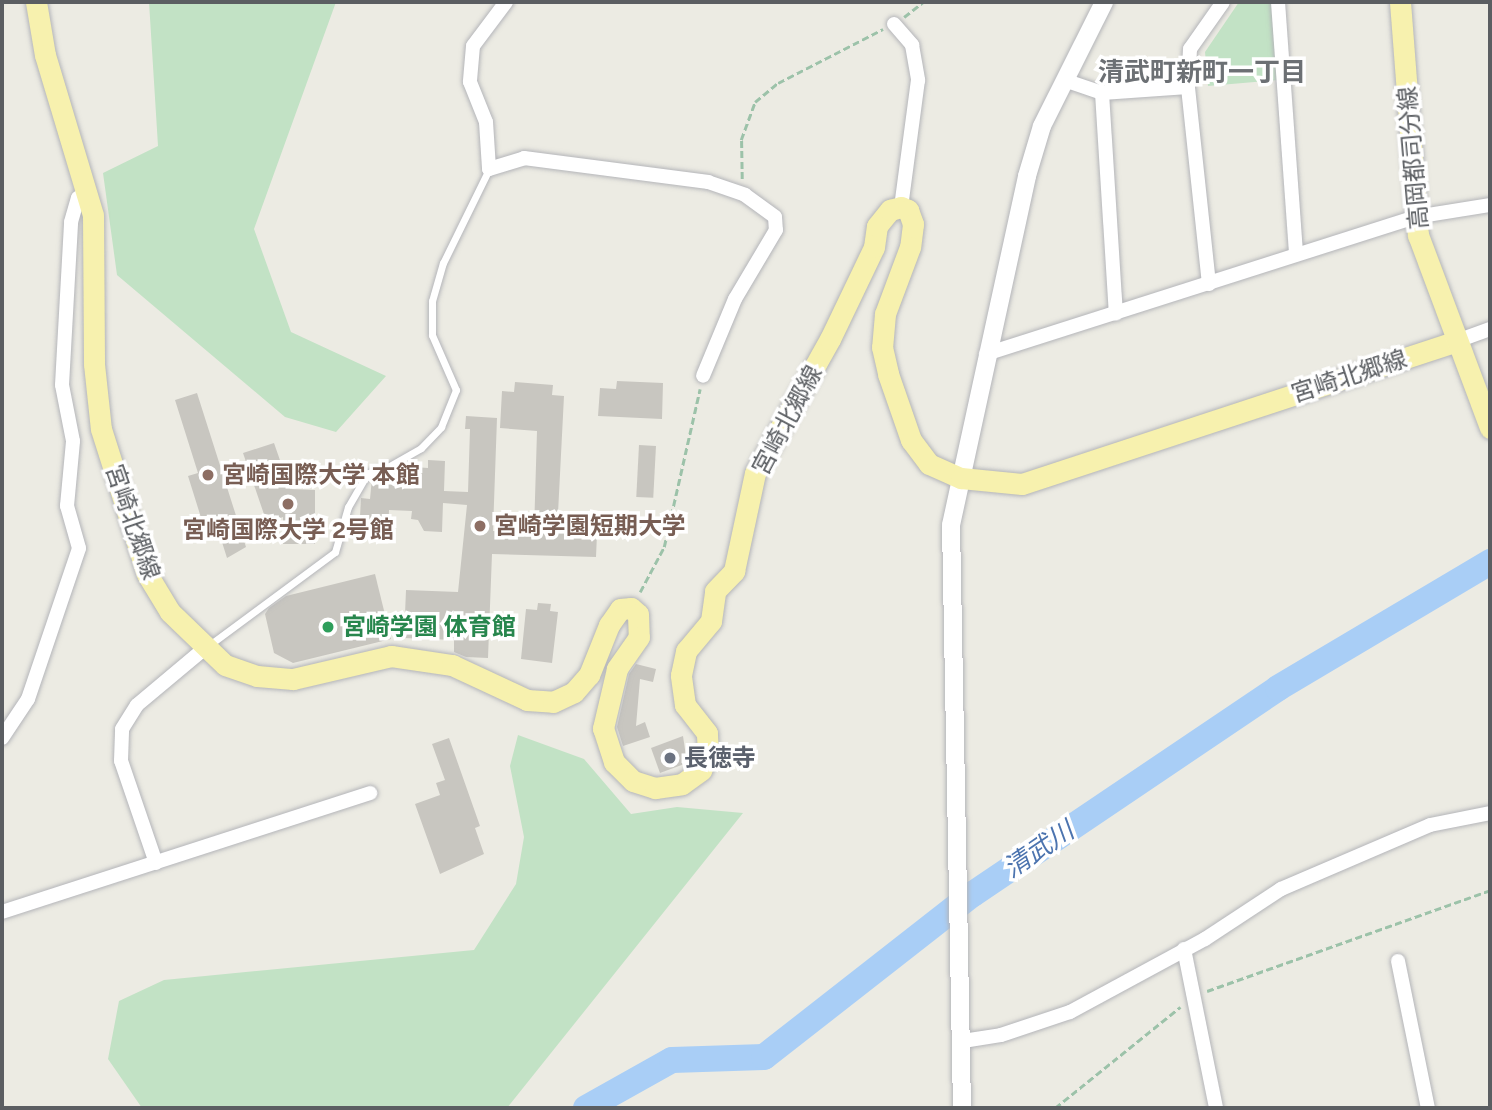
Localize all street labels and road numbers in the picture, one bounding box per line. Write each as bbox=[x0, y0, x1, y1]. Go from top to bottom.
street label: 高岡都司分線 bbox=[1392, 85, 1434, 231]
street label: 宮崎北郷線 bbox=[1287, 344, 1411, 408]
street label: 宮崎北郷線 bbox=[746, 360, 828, 480]
street label: 宮崎北郷線 bbox=[100, 461, 166, 583]

